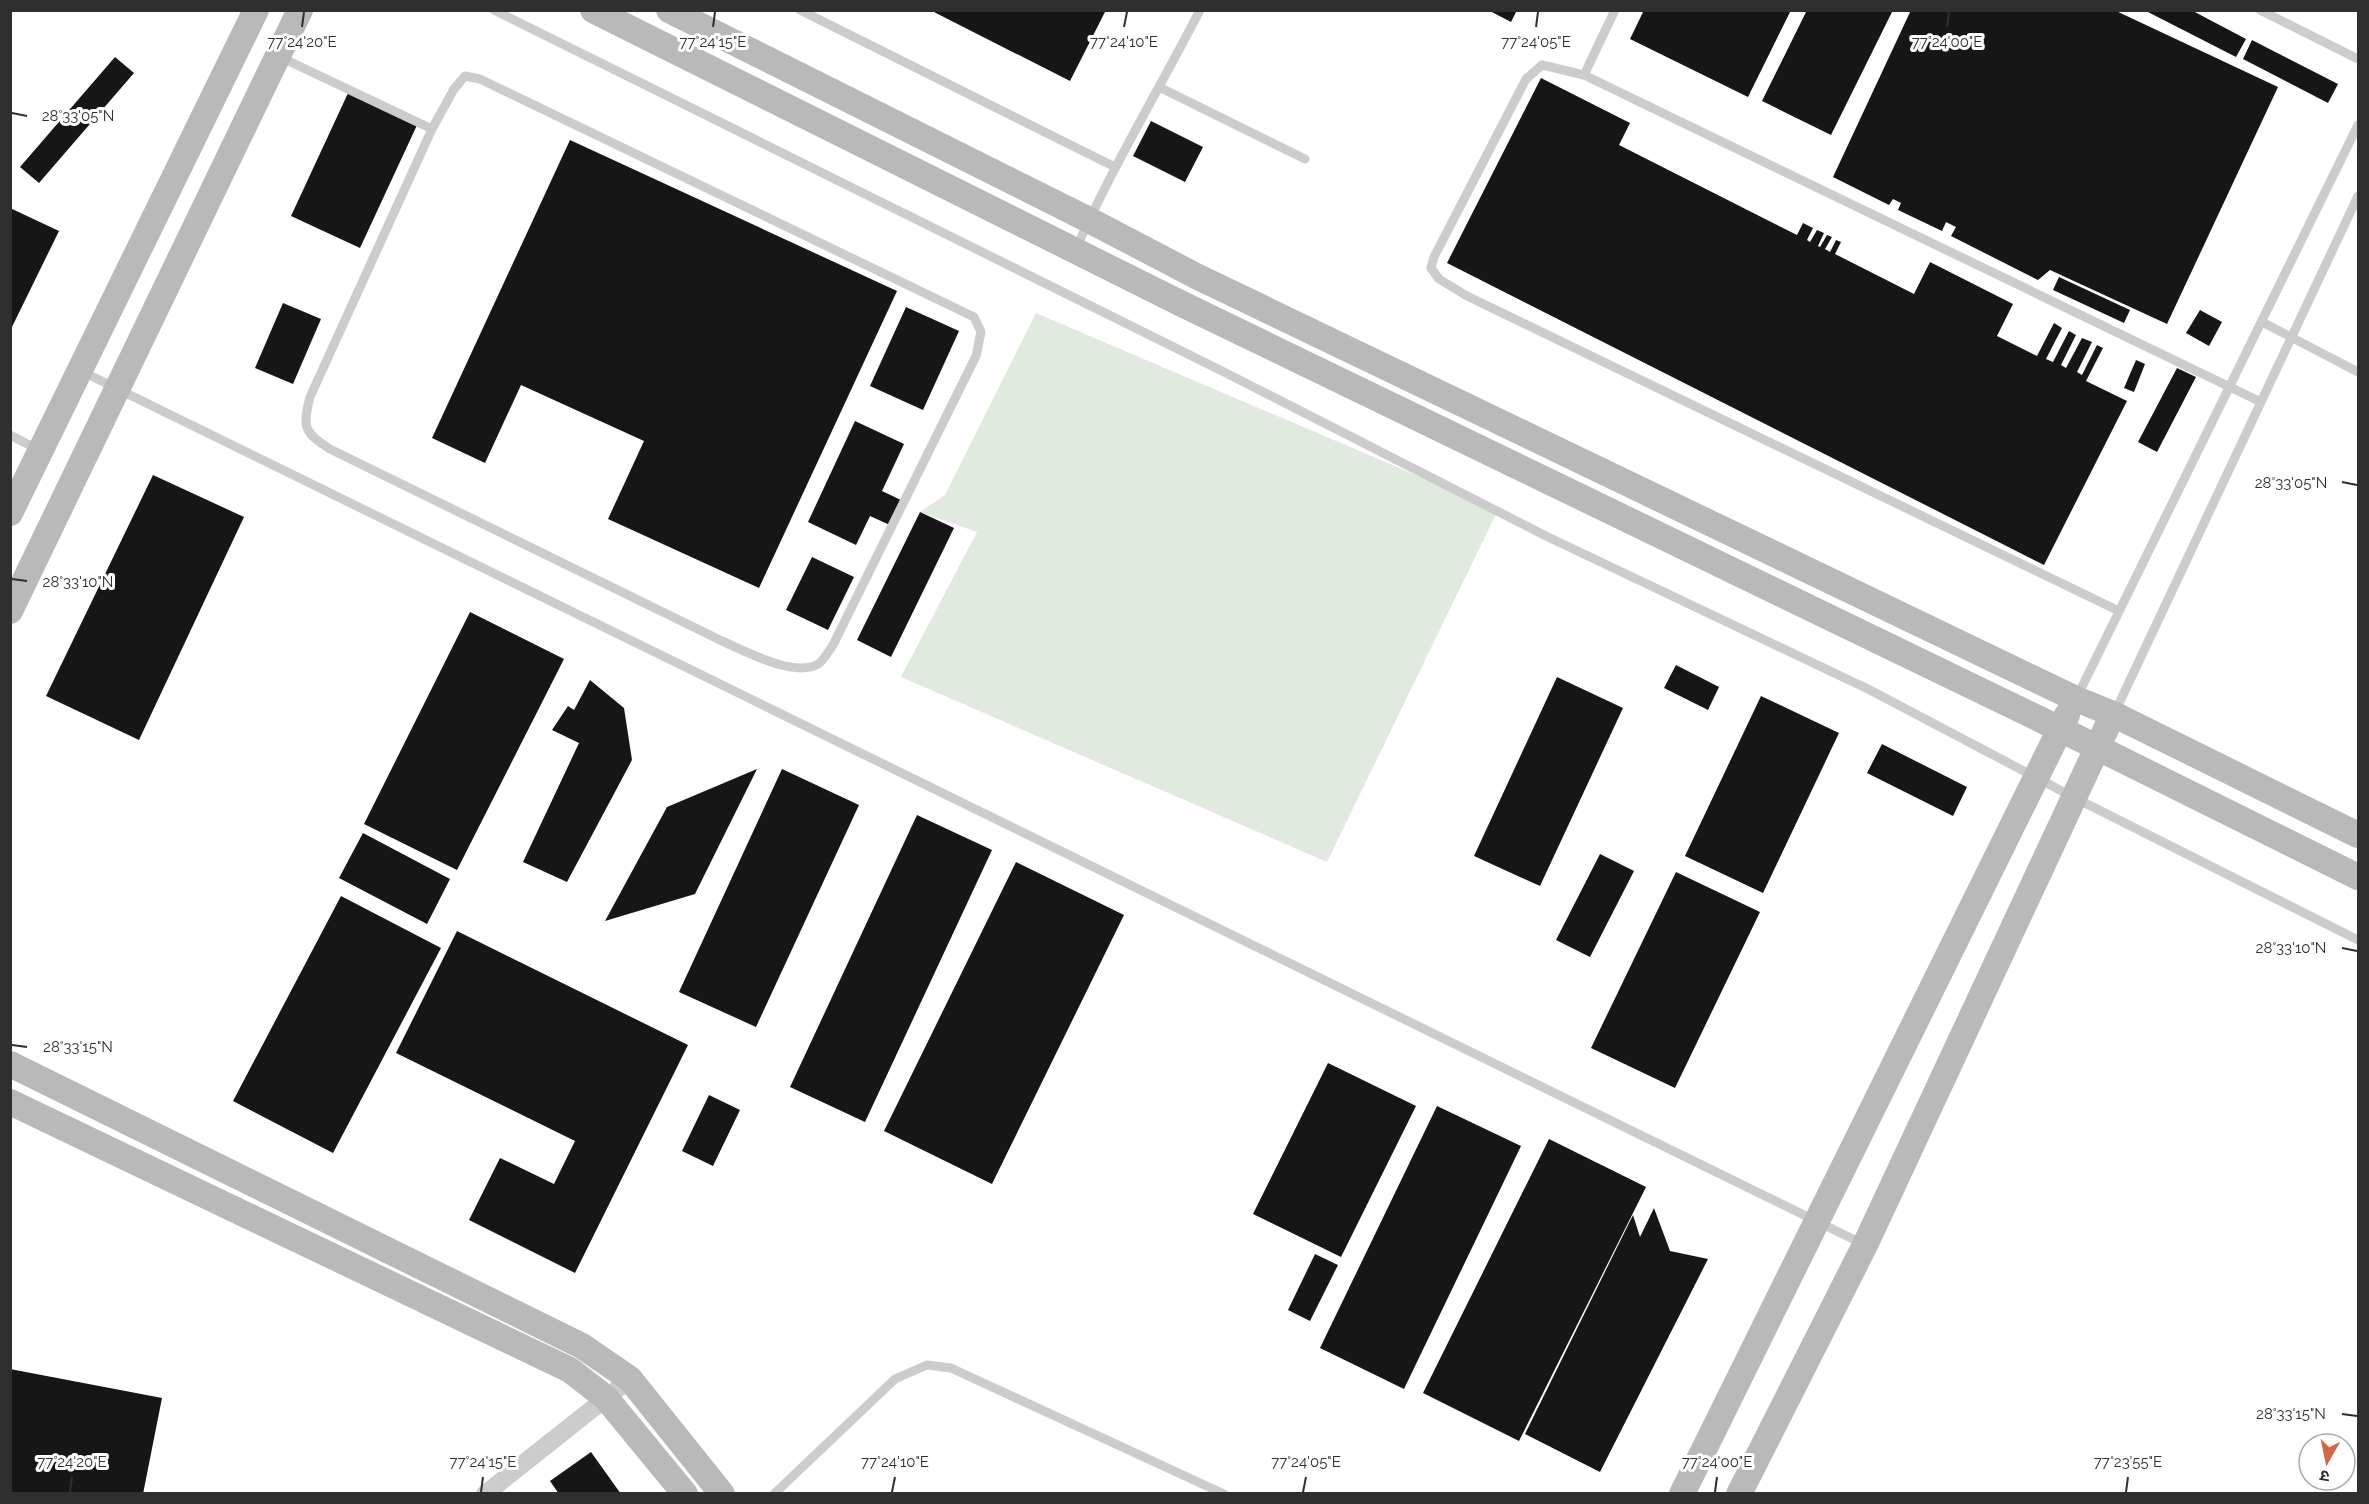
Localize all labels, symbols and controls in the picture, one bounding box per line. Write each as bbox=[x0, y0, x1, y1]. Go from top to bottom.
text: 77°24'20"E bbox=[267, 33, 337, 51]
text: 77°24'15"E bbox=[680, 33, 747, 51]
text: 77°24'10"E bbox=[1090, 33, 1158, 51]
text: 77°24'05"E bbox=[1501, 33, 1571, 51]
text: 77°24'00"E bbox=[1912, 33, 1982, 51]
text: 28°33'05"N bbox=[42, 107, 114, 125]
text: 28°33'05"N bbox=[2255, 474, 2327, 492]
text: 28°33'10"N bbox=[43, 573, 113, 591]
text: 28°33'10"N bbox=[2256, 939, 2326, 957]
text: 28°33'15"N bbox=[43, 1038, 113, 1056]
text: 28°33'15"N bbox=[2256, 1405, 2326, 1423]
north arrow bbox=[2297, 1432, 2357, 1492]
text: 77°24'20"E bbox=[37, 1453, 107, 1471]
text: 77°24'15"E bbox=[450, 1453, 517, 1471]
text: 77°24'10"E bbox=[861, 1453, 929, 1471]
text: 77°24'05"E bbox=[1271, 1453, 1341, 1471]
text: 77°24'00"E bbox=[1682, 1453, 1752, 1471]
text: 77°23'55"E bbox=[2094, 1453, 2162, 1471]
text: उ bbox=[2318, 1466, 2331, 1486]

